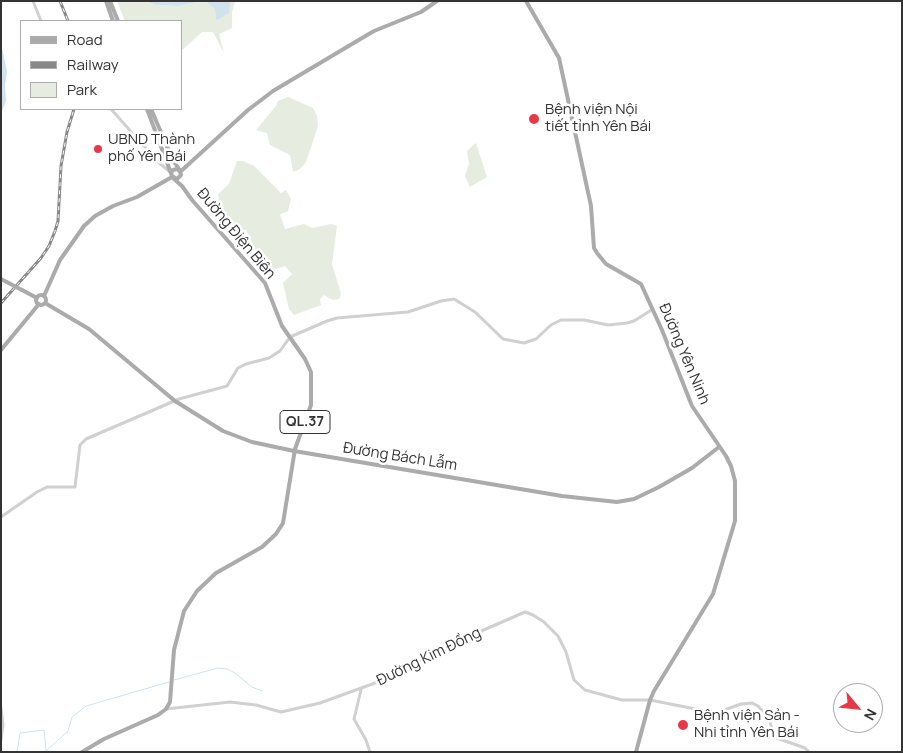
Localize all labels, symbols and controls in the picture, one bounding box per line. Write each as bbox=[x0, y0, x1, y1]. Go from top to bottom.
legend bbox=[20, 20, 182, 110]
text: Road bbox=[67, 29, 103, 50]
text: Railway bbox=[67, 54, 119, 75]
text: Park bbox=[67, 79, 97, 100]
place label: Bệnh viện Nội tiết tỉnh Yên Bái bbox=[545, 101, 651, 136]
marker: Bệnh viện Nội tiết tỉnh Yên Bái bbox=[527, 112, 541, 126]
place label: UBND Thành phố Yên Bái bbox=[108, 131, 195, 166]
marker: UBND Thành phố Yên Bái bbox=[92, 143, 104, 155]
street label: Đường Điện Biên bbox=[193, 185, 279, 283]
street label: Đường Yên Ninh bbox=[655, 301, 713, 407]
road number: QL.37 bbox=[280, 411, 330, 434]
street label: Đường Bách Lẫm bbox=[342, 439, 458, 475]
street label: Đường Kim Đồng bbox=[374, 624, 484, 690]
north arrow bbox=[833, 683, 883, 733]
text: N bbox=[860, 706, 882, 724]
place label: Bệnh viện Sản - Nhi tỉnh Yên Bái bbox=[694, 707, 800, 742]
marker: Bệnh viện Sản - Nhi tỉnh Yên Bái bbox=[676, 718, 690, 732]

